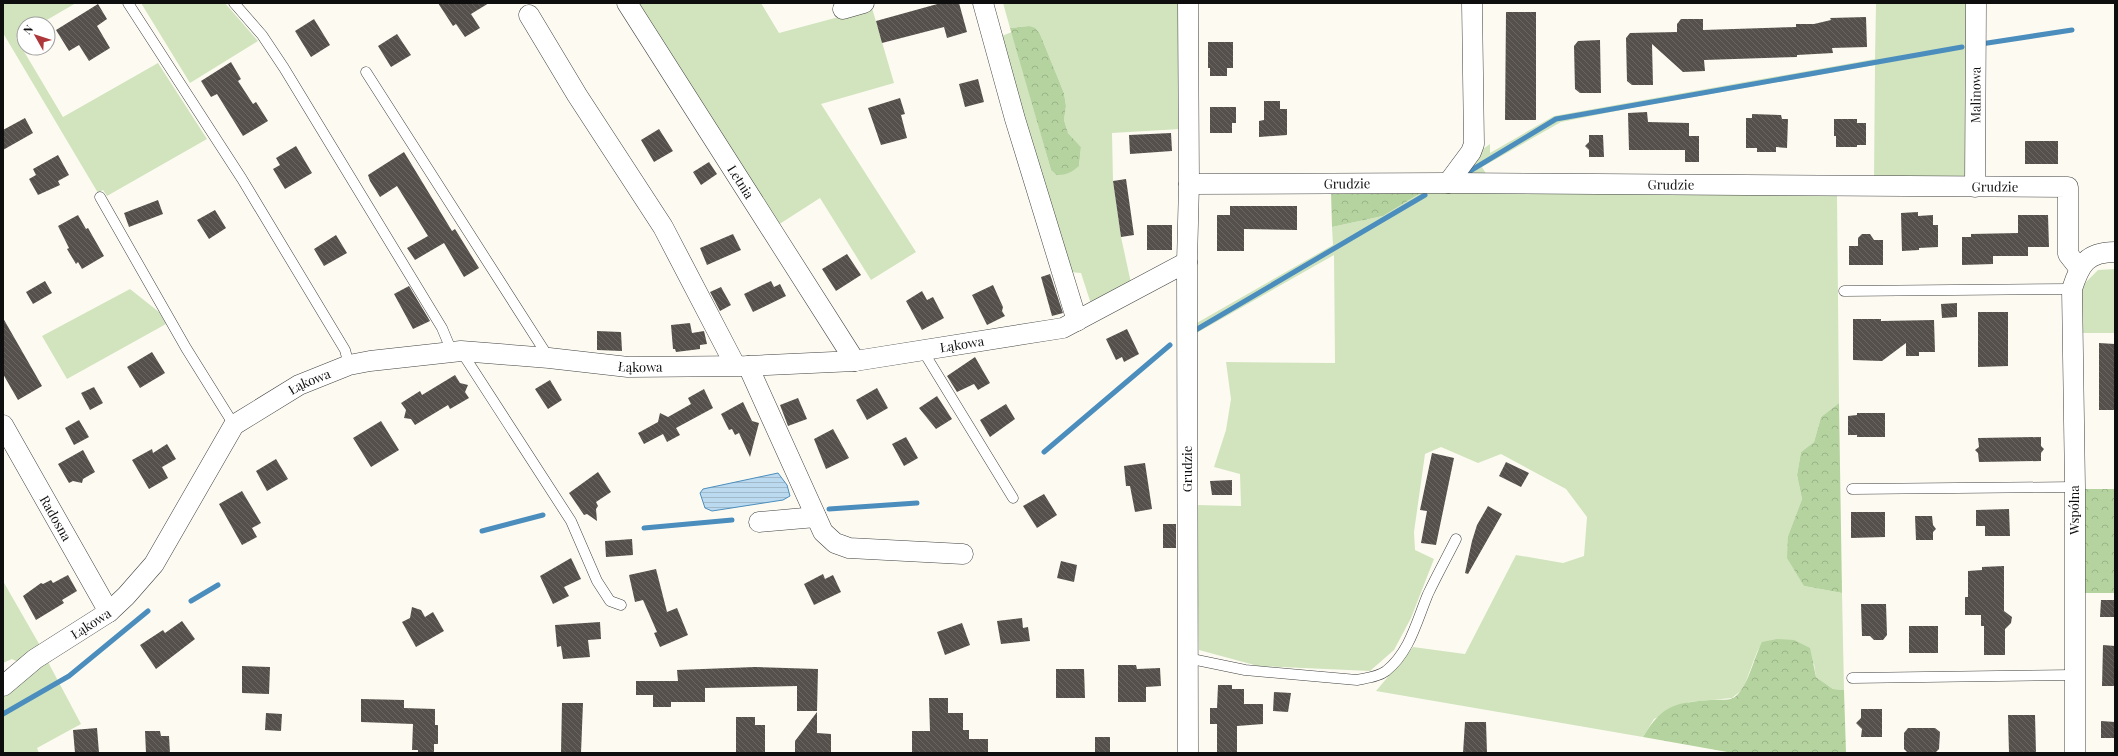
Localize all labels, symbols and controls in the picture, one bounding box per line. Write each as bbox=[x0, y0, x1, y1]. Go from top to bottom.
north arrow bbox=[16, 16, 56, 56]
text: N bbox=[20, 22, 36, 37]
street label: Malinowa bbox=[1966, 66, 1984, 123]
street label: Letnia bbox=[724, 161, 759, 202]
street label: Grudzie bbox=[1324, 174, 1371, 191]
street label: Grudzie bbox=[1648, 175, 1695, 193]
street label: Grudzie bbox=[1972, 177, 2019, 195]
street label: Łąkowa bbox=[939, 332, 986, 355]
street label: Łąkowa bbox=[617, 357, 663, 375]
street label: Łąkowa bbox=[285, 364, 333, 398]
street label: Grudzie bbox=[1178, 445, 1195, 492]
street label: Wspólna bbox=[2065, 485, 2082, 536]
street label: Radosna bbox=[37, 492, 76, 544]
street label: Łąkowa bbox=[67, 604, 114, 642]

